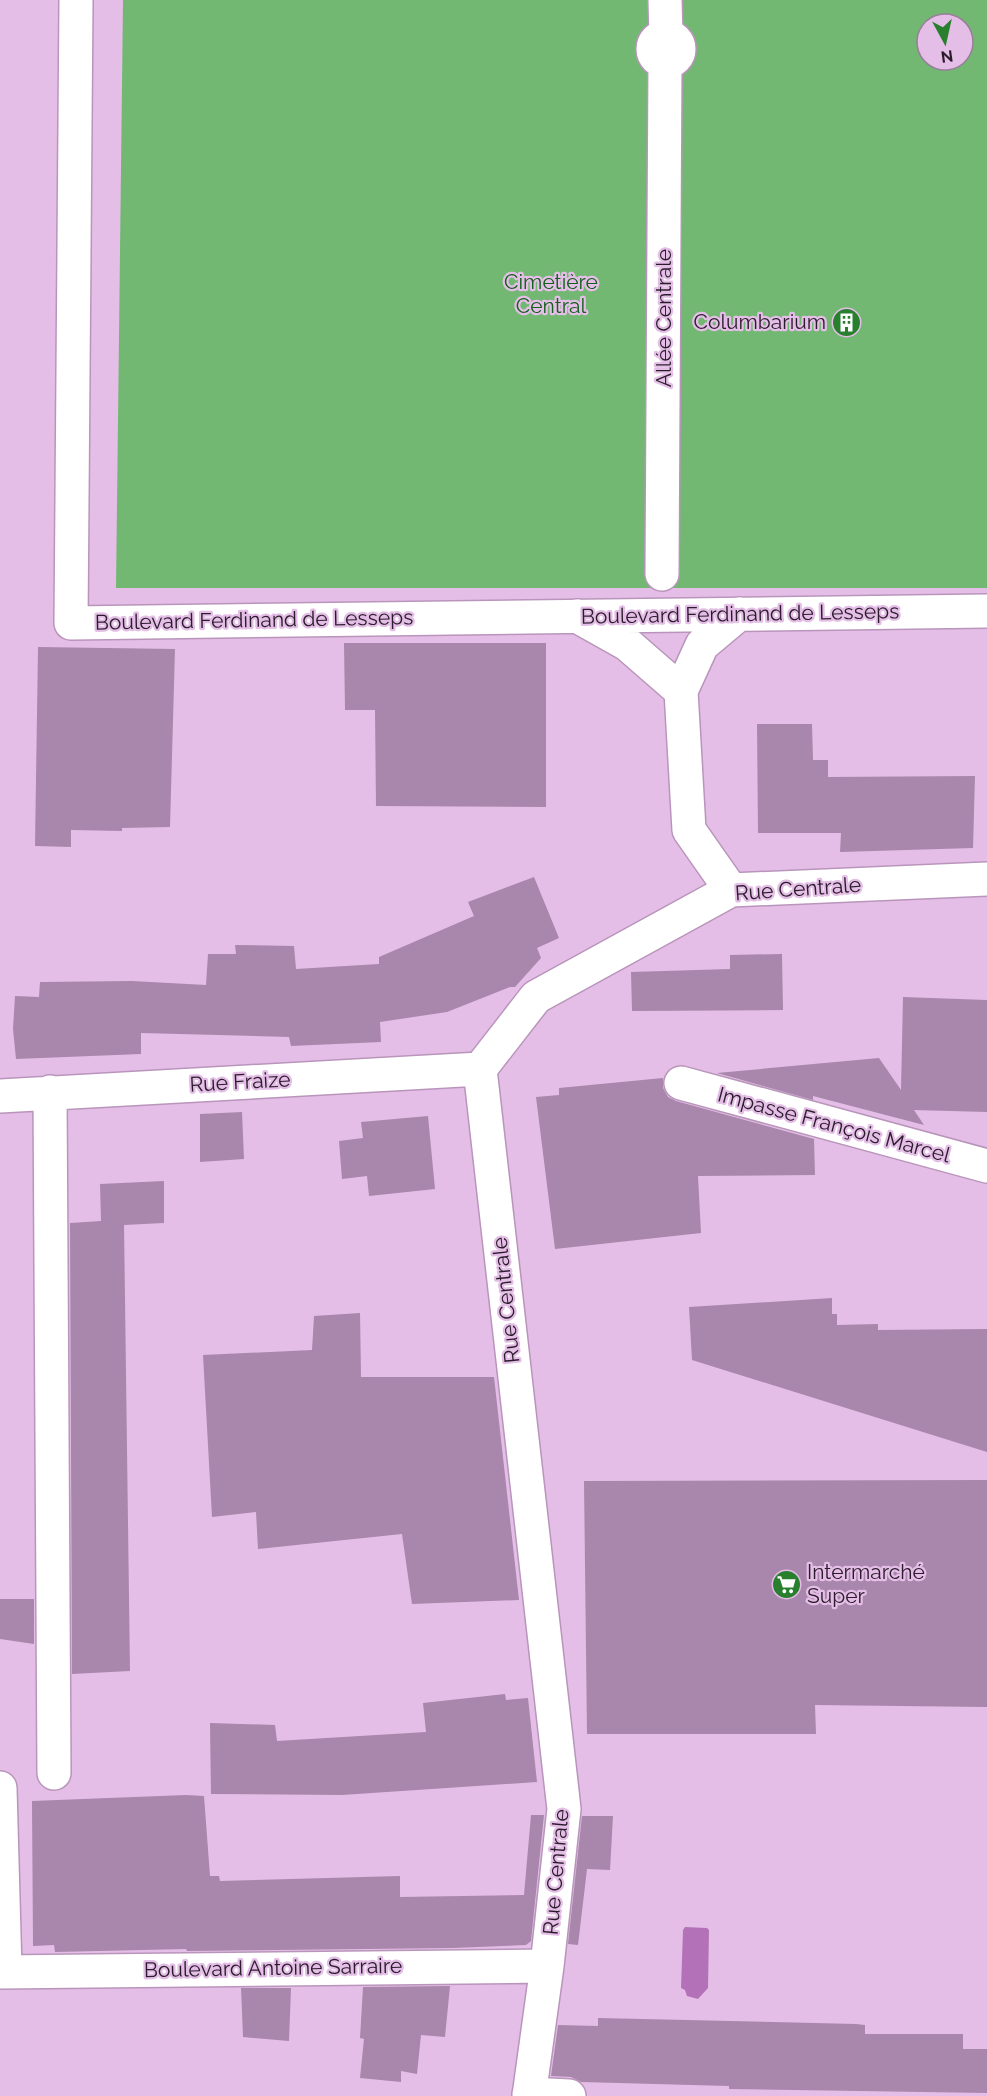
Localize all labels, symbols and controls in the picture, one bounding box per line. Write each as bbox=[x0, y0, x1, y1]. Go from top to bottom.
north arrow bbox=[915, 12, 975, 72]
text: N bbox=[940, 46, 954, 67]
street label: Allée Centrale bbox=[651, 249, 676, 387]
park label: Cimetière Central bbox=[504, 269, 598, 318]
building icon: Columbarium bbox=[831, 306, 863, 338]
place label: Columbarium bbox=[693, 309, 826, 334]
street label: Boulevard Ferdinand de Lesseps bbox=[581, 598, 899, 629]
street label: Boulevard Ferdinand de Lesseps bbox=[95, 604, 413, 635]
street label: Rue Centrale bbox=[734, 872, 862, 905]
street label: Rue Fraize bbox=[189, 1066, 291, 1097]
street label: Impasse François Marcel bbox=[715, 1081, 953, 1168]
street label: Rue Centrale bbox=[486, 1236, 525, 1364]
place label: Intermarché Super bbox=[807, 1559, 925, 1608]
supermarket icon: Intermarché Super bbox=[770, 1568, 802, 1600]
street label: Rue Centrale bbox=[538, 1808, 573, 1936]
street label: Boulevard Antoine Sarraire bbox=[144, 1953, 402, 1982]

